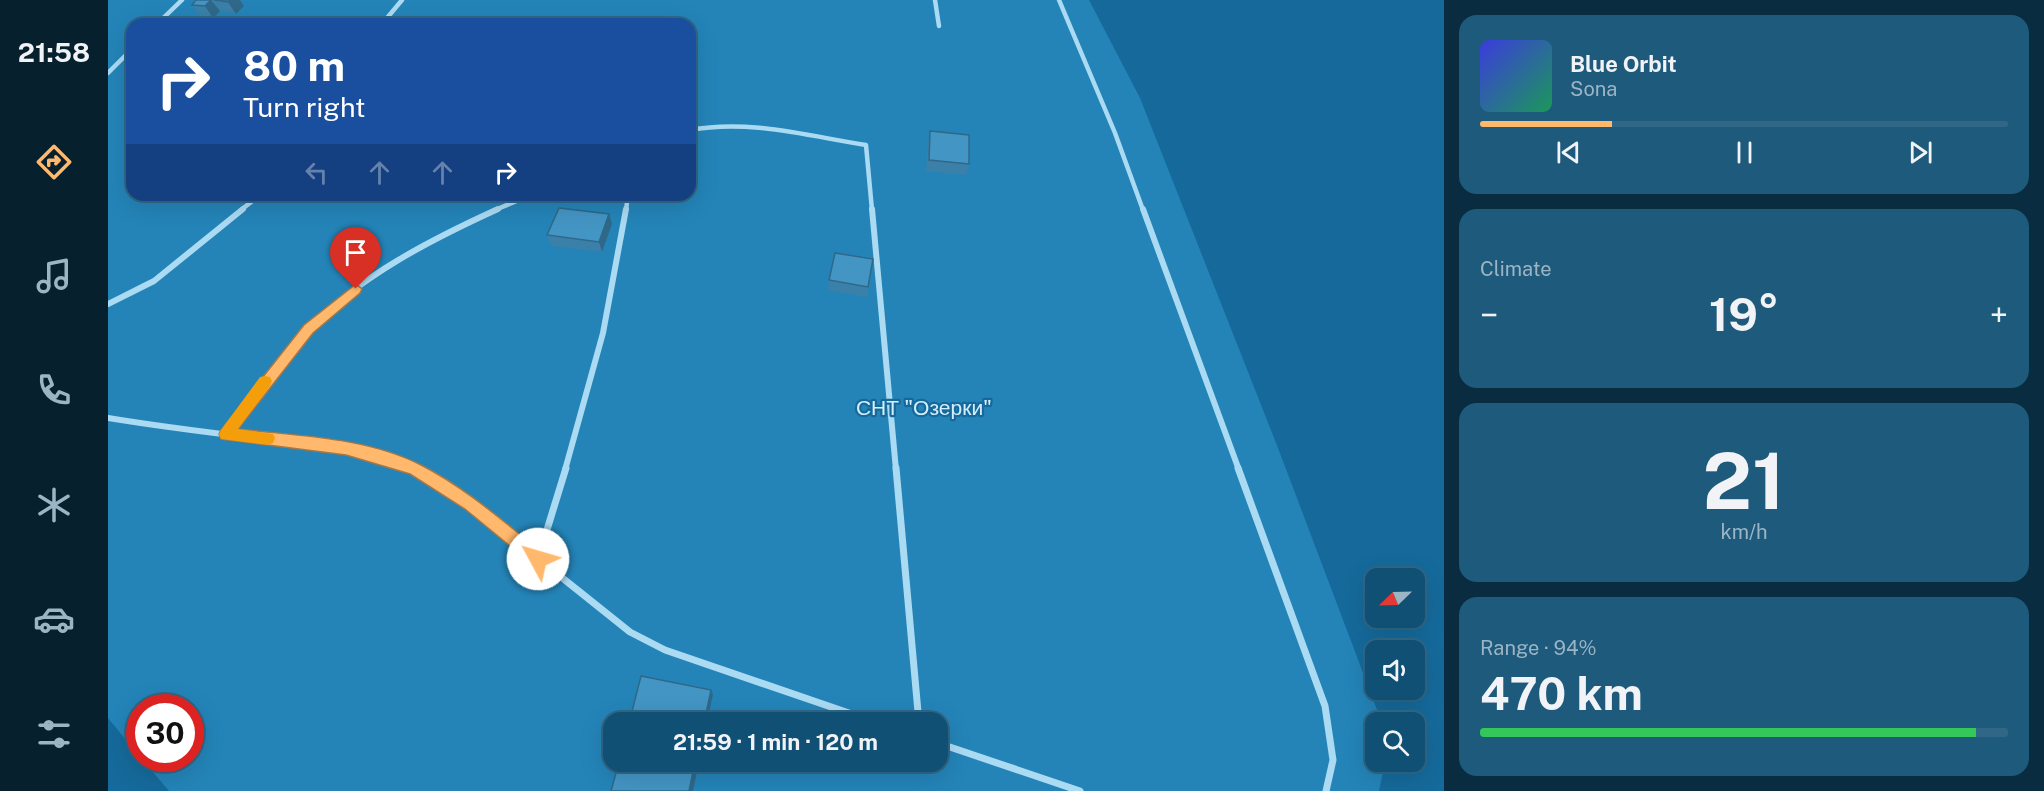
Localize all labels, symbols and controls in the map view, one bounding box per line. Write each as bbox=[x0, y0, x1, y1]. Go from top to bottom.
text: 21:58 bbox=[18, 36, 90, 68]
text: 80 m bbox=[243, 41, 345, 90]
icon: right bbox=[144, 42, 222, 120]
text: Blue Orbit bbox=[1570, 51, 1677, 77]
text: Sona bbox=[1570, 77, 1617, 101]
text: Turn right bbox=[243, 91, 366, 123]
icon: previous bbox=[1552, 136, 1585, 169]
icon: pause bbox=[1728, 136, 1761, 169]
icon: next bbox=[1904, 136, 1937, 169]
icon: directions bbox=[33, 141, 75, 183]
icon: left bbox=[300, 156, 333, 189]
icon: ahead bbox=[363, 156, 396, 189]
icon: ahead bbox=[426, 156, 459, 189]
icon: right bbox=[489, 156, 522, 189]
pin bbox=[330, 227, 381, 289]
icon: arrive bbox=[339, 236, 372, 269]
icon: music bbox=[33, 255, 75, 297]
text: Climate bbox=[1480, 257, 1552, 281]
text: 19° bbox=[1709, 288, 1779, 341]
text: − bbox=[1480, 296, 1498, 334]
text: + bbox=[1990, 296, 2008, 334]
icon: phone bbox=[33, 369, 75, 411]
park label: СНТ "Озерки" bbox=[856, 395, 992, 420]
text: 21 bbox=[1703, 435, 1785, 527]
icon: climate bbox=[33, 484, 75, 526]
text: km/h bbox=[1720, 520, 1768, 544]
position arrow bbox=[506, 527, 570, 591]
north arrow bbox=[1365, 568, 1425, 628]
map controls bbox=[1365, 568, 1425, 772]
icon: car bbox=[33, 598, 75, 640]
text: Range · 94% bbox=[1480, 636, 1597, 660]
button: sound bbox=[1365, 640, 1425, 700]
text: 470 km bbox=[1480, 667, 1643, 720]
speed limit sign: 30 bbox=[126, 694, 204, 772]
button: search bbox=[1365, 712, 1425, 772]
icon: filters bbox=[33, 713, 75, 755]
text: 21:59 · 1 min · 120 m bbox=[673, 729, 878, 755]

